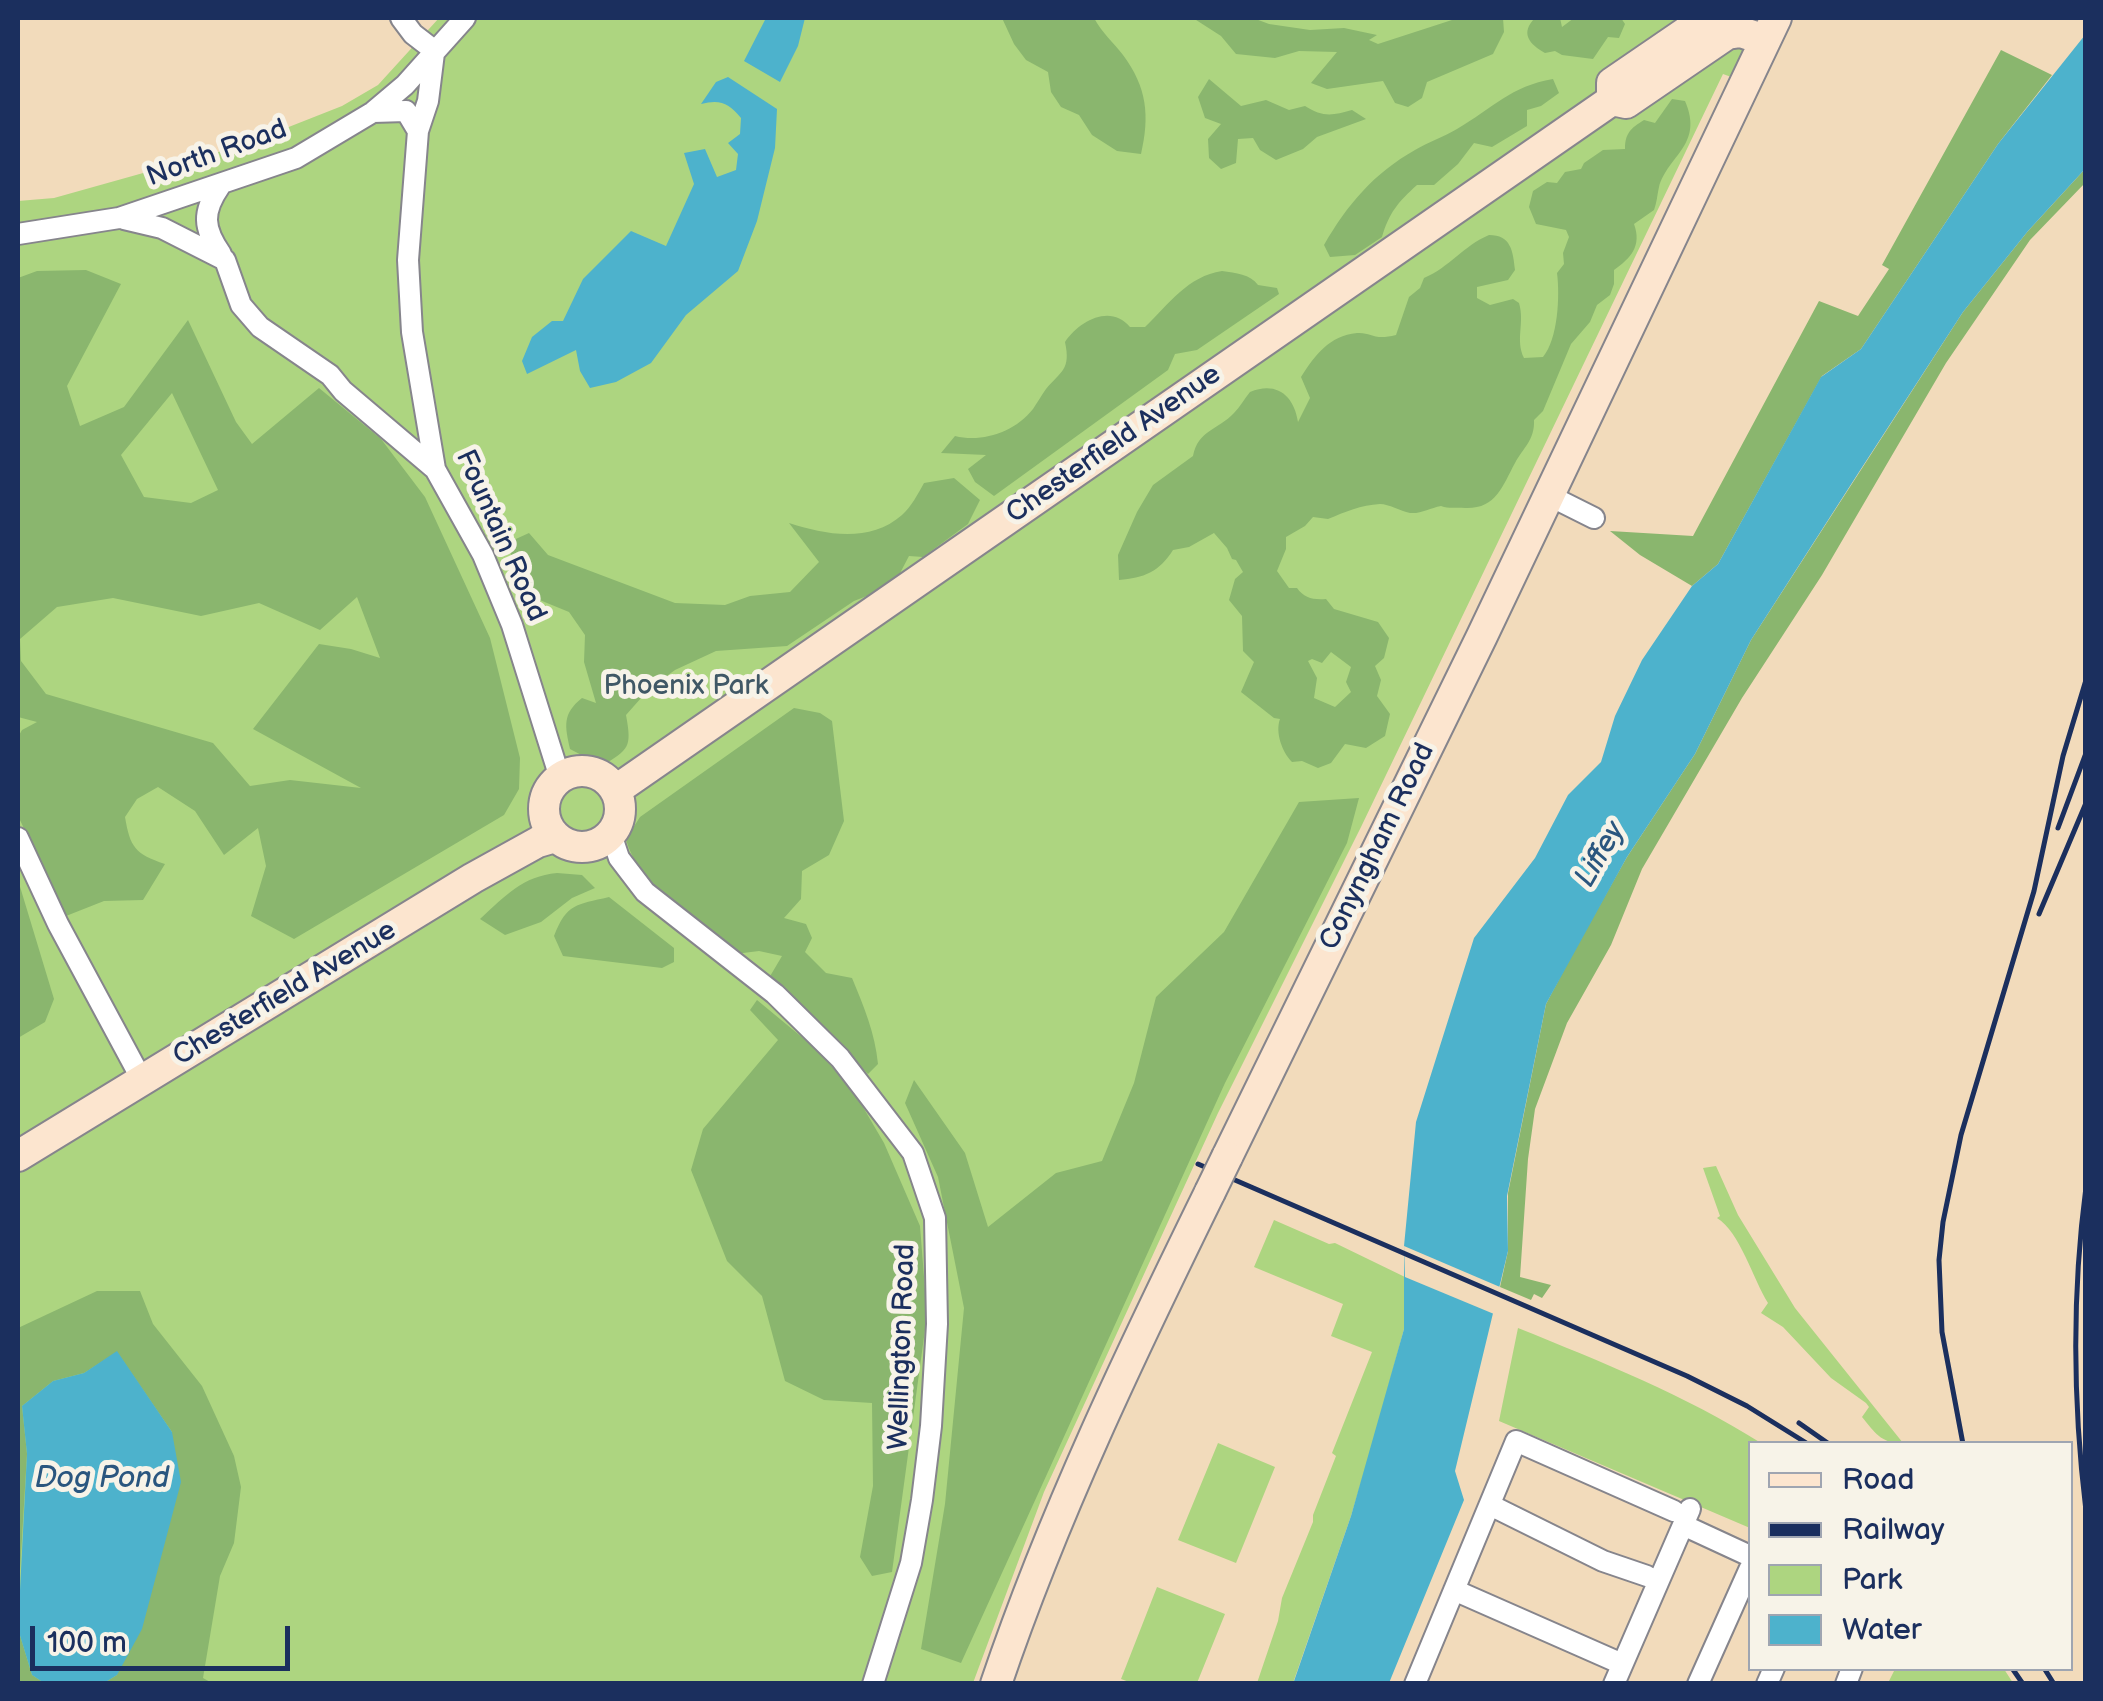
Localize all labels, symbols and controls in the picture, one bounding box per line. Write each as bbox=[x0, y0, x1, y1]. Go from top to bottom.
street label: North Road bbox=[142, 113, 292, 195]
street label: Chesterfield Avenue bbox=[1000, 358, 1228, 532]
street label: Fountain Road bbox=[447, 445, 553, 627]
park label: Phoenix Park bbox=[604, 670, 768, 704]
street label: Conyngham Road bbox=[1313, 738, 1443, 956]
water label: Liffey bbox=[1568, 816, 1634, 894]
street label: Chesterfield Avenue bbox=[167, 914, 403, 1074]
street label: Wellington Road bbox=[883, 1243, 923, 1451]
legend bbox=[1748, 1441, 2073, 1671]
water label: Dog Pond bbox=[35, 1461, 169, 1497]
text: Road bbox=[1842, 1462, 1915, 1498]
text: Railway bbox=[1842, 1512, 1944, 1548]
text: Park bbox=[1842, 1562, 1902, 1598]
scale bar bbox=[35, 1606, 295, 1668]
text: Water bbox=[1842, 1612, 1922, 1648]
text: 100 m bbox=[47, 1625, 127, 1661]

